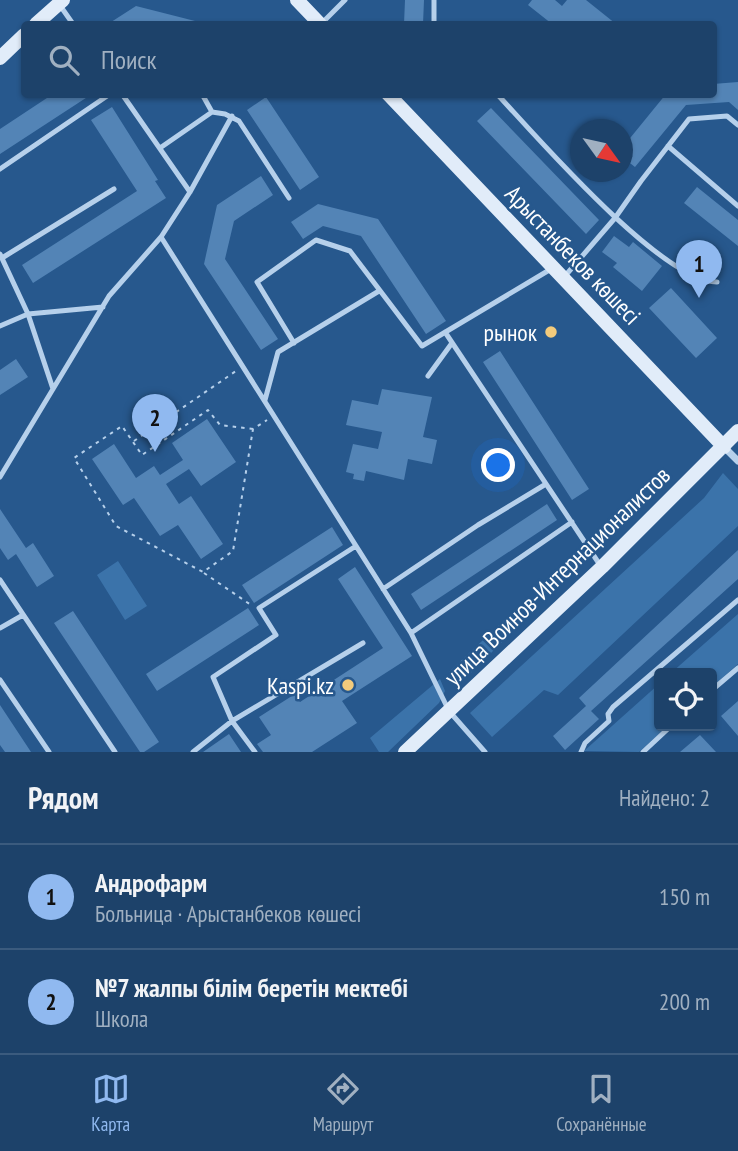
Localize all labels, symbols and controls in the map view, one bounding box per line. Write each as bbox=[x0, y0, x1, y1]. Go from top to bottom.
search box bbox=[21, 21, 717, 98]
icon: search bbox=[45, 41, 83, 79]
text: Поиск bbox=[101, 43, 157, 76]
north arrow bbox=[570, 119, 633, 182]
street label: Арыстанбеков көшесі bbox=[498, 179, 648, 331]
pin: 1 bbox=[676, 240, 722, 298]
place label: рынок bbox=[484, 317, 538, 348]
marker: рынок bbox=[543, 324, 559, 340]
pin: 2 bbox=[132, 394, 178, 452]
your location bbox=[481, 448, 515, 482]
street label: улица Воинов-Интернационалистов bbox=[437, 460, 677, 692]
map controls bbox=[654, 668, 717, 731]
button: locate bbox=[654, 668, 717, 731]
place label: Kaspi.kz bbox=[267, 670, 334, 701]
marker: Kaspi.kz bbox=[340, 677, 356, 693]
text: Рядом bbox=[28, 778, 99, 817]
text: Найдено: 2 bbox=[619, 783, 710, 812]
text: Андрофарм bbox=[95, 866, 207, 899]
text: 1 bbox=[46, 882, 57, 911]
text: 150 m bbox=[659, 882, 710, 911]
text: Больница · Арыстанбеков көшесі bbox=[95, 899, 361, 928]
text: №7 жалпы білім беретін мектебі bbox=[95, 971, 408, 1004]
text: 2 bbox=[46, 987, 57, 1016]
text: 200 m bbox=[659, 987, 710, 1016]
text: Школа bbox=[95, 1004, 148, 1033]
tab: Карта bbox=[91, 1070, 130, 1136]
tab: Маршрут bbox=[313, 1070, 373, 1136]
tab: Сохранённые bbox=[556, 1070, 647, 1136]

